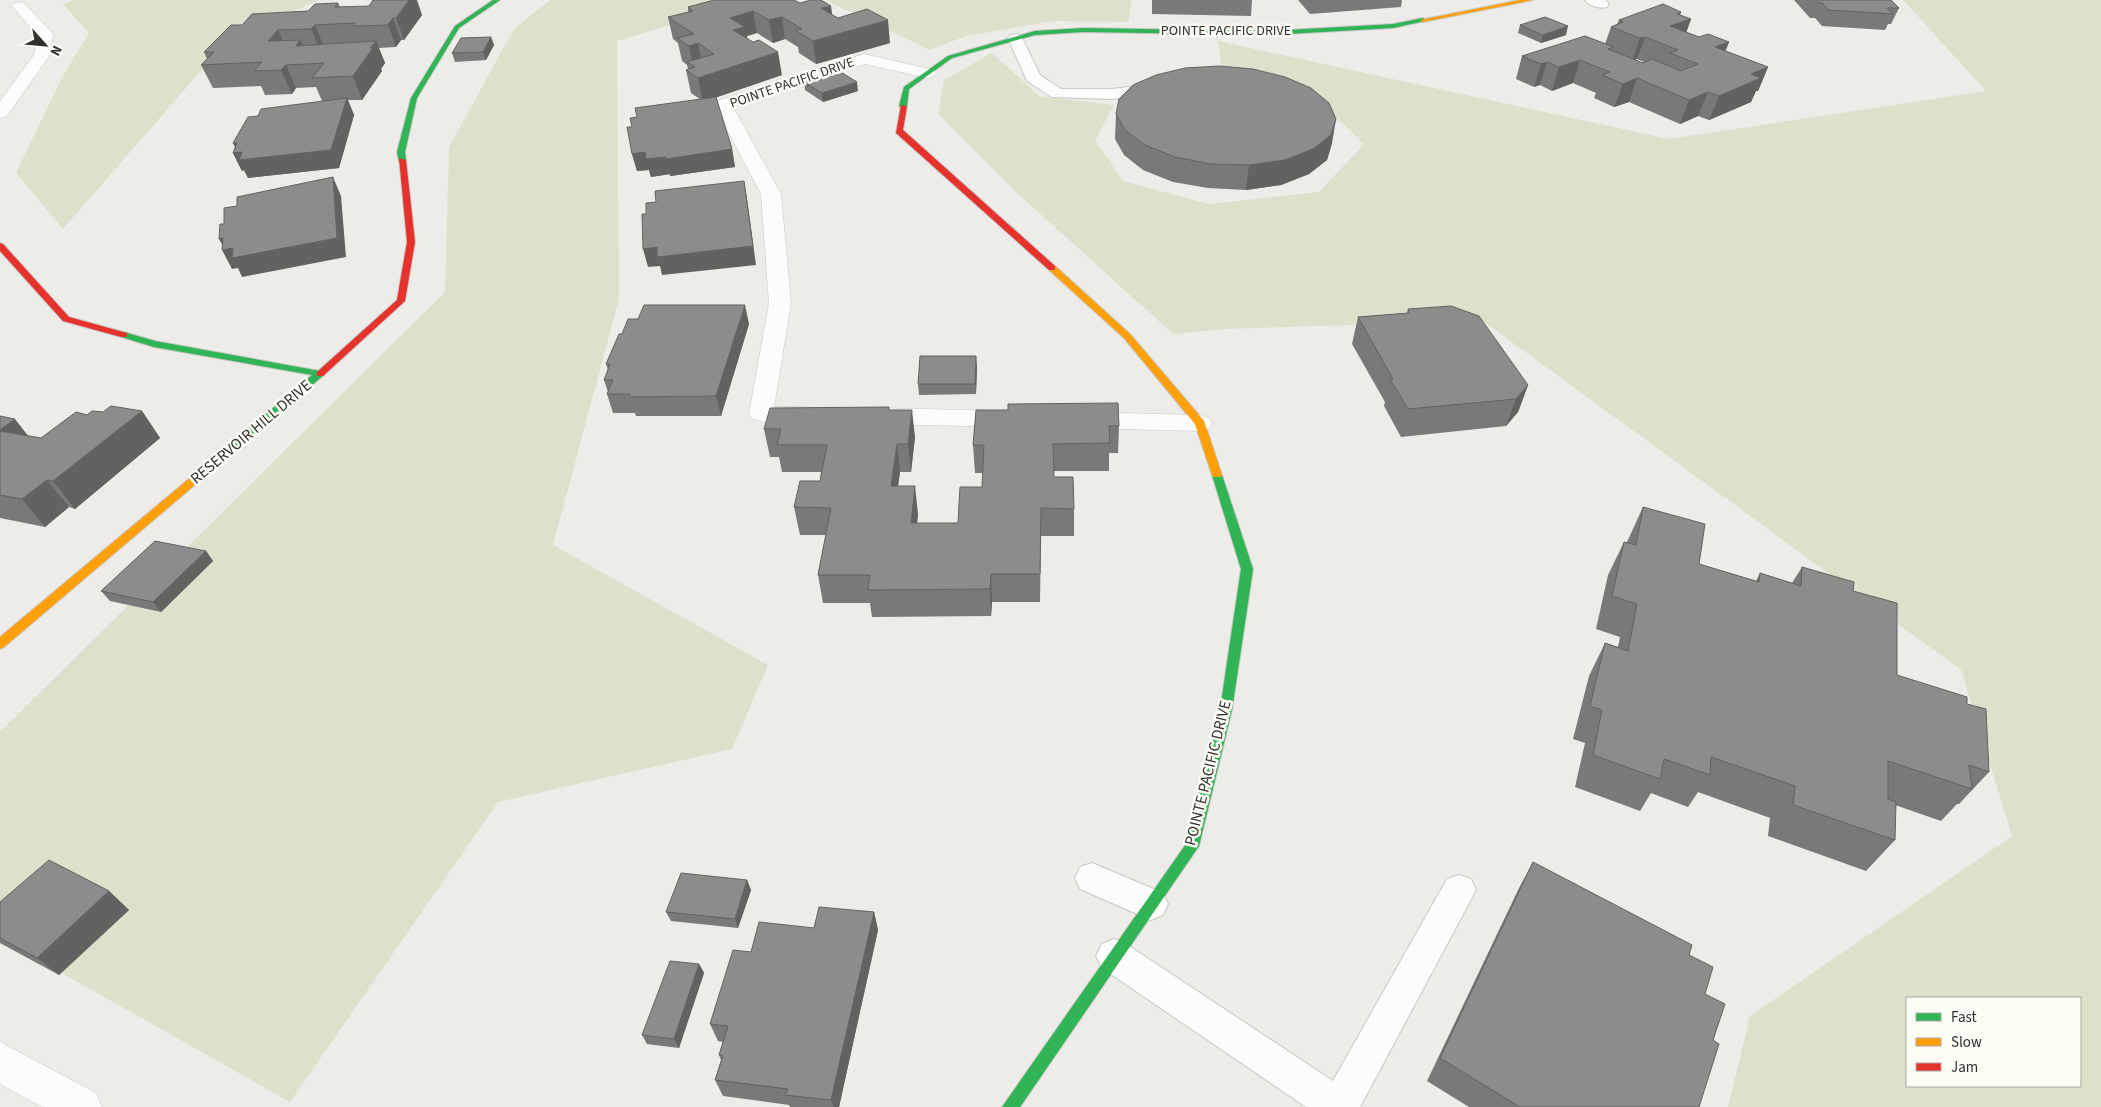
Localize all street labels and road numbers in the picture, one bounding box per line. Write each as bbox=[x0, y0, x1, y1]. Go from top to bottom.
street label: POINTE PACIFIC DRIVE bbox=[1161, 21, 1291, 41]
street label: POINTE PACIFIC DRIVE bbox=[727, 52, 857, 114]
street label: RESERVOIR HILL DRIVE bbox=[186, 375, 316, 489]
street label: POINTE PACIFIC DRIVE bbox=[1179, 698, 1237, 848]

